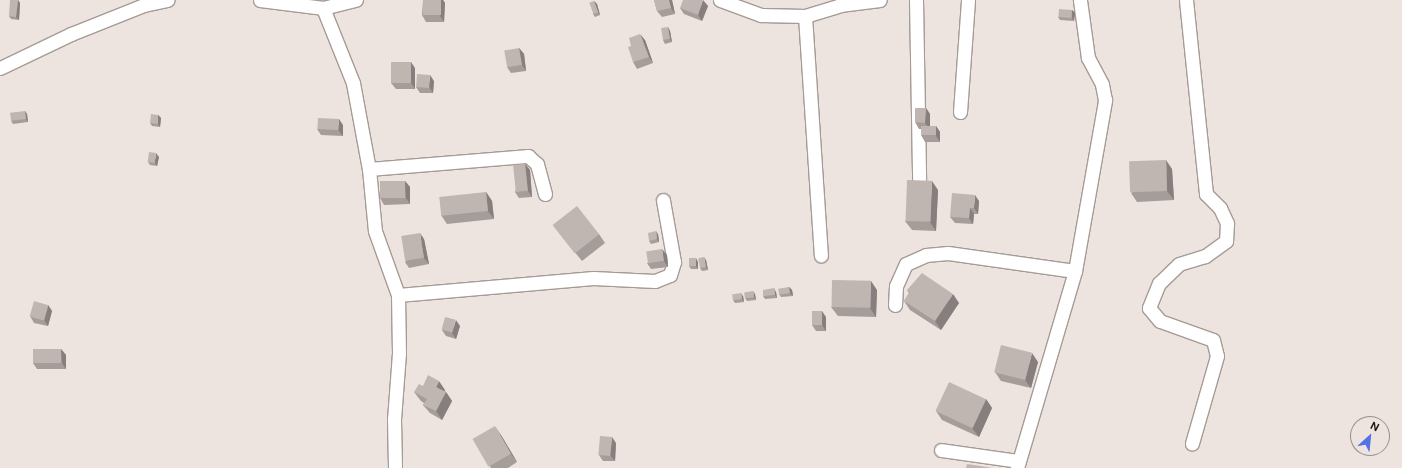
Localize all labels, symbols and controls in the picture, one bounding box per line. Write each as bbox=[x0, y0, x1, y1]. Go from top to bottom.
north arrow bbox=[1350, 416, 1390, 456]
text: N bbox=[1368, 418, 1382, 434]

